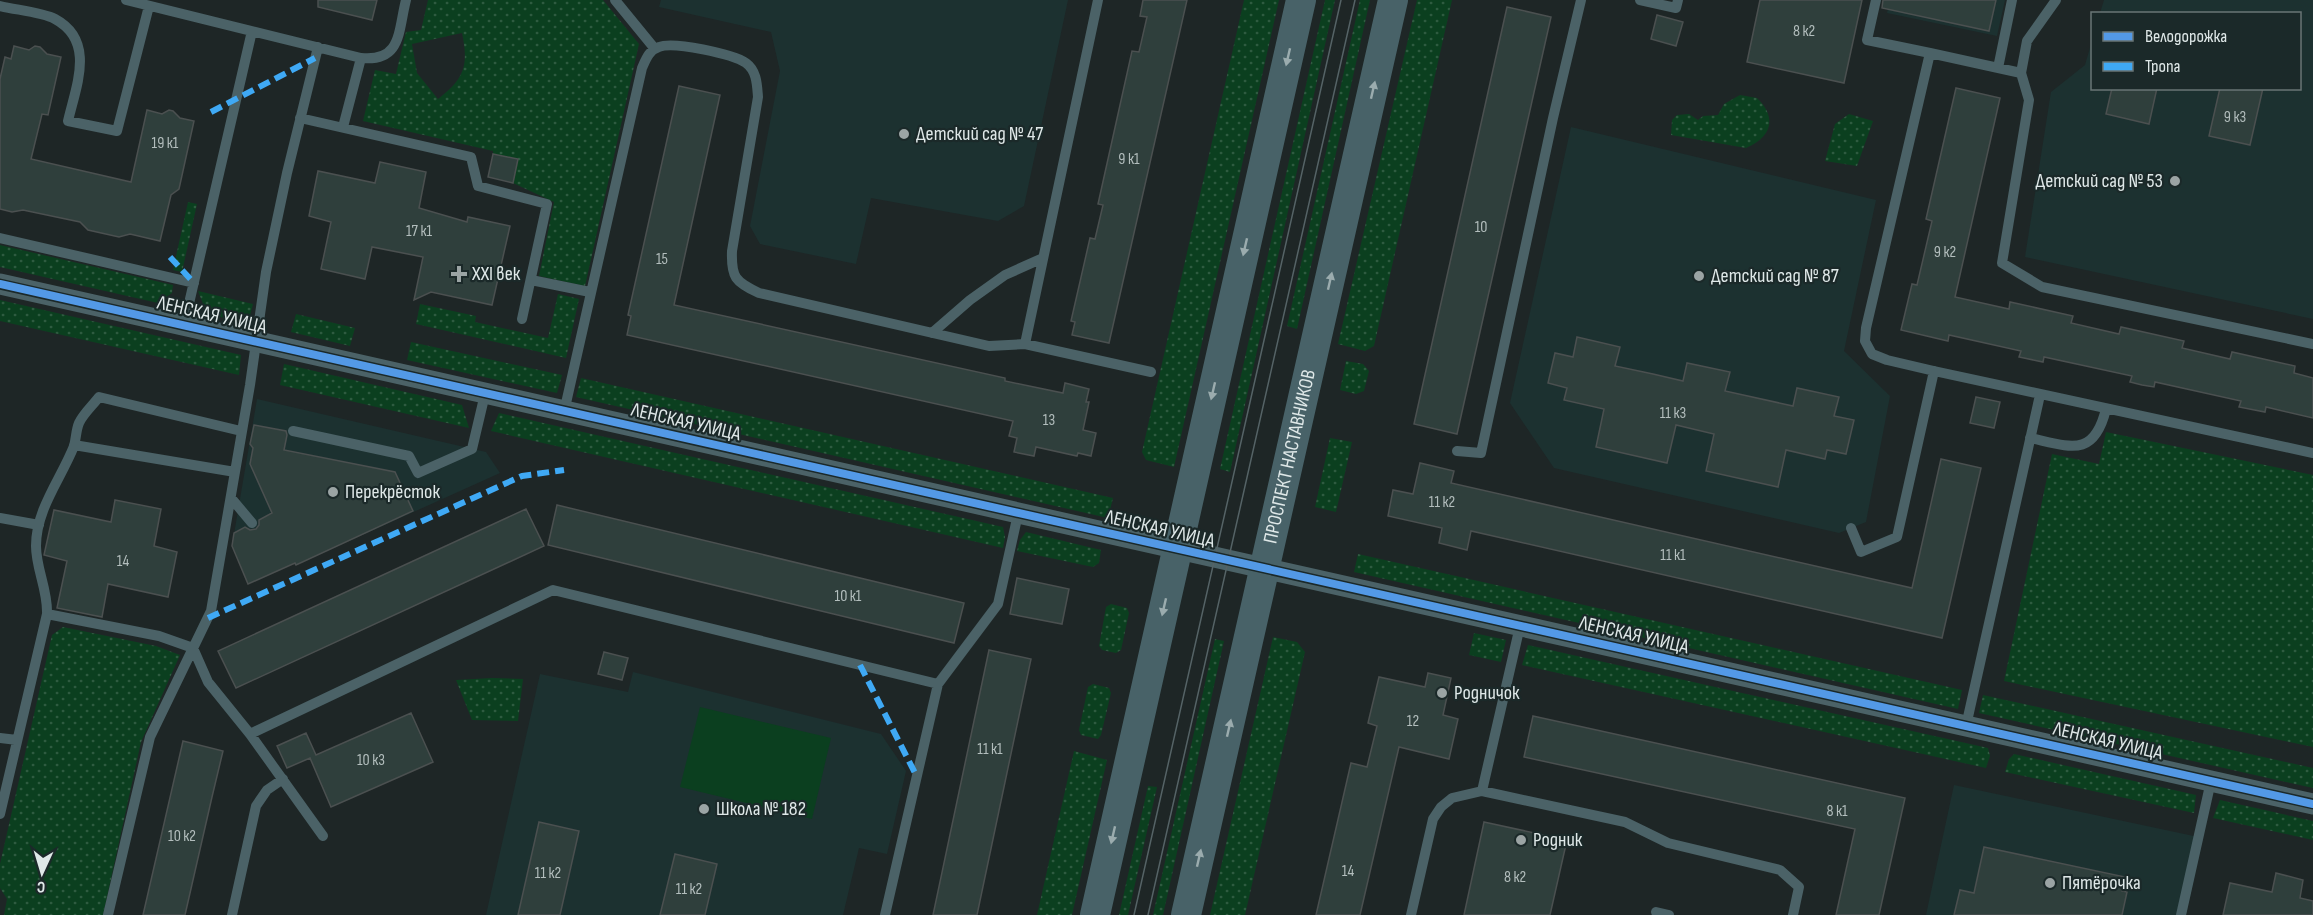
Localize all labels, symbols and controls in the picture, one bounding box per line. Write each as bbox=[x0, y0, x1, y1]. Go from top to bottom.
legend bbox=[2091, 12, 2301, 90]
house number: 8 к2 bbox=[1793, 22, 1815, 41]
text: Велодорожка bbox=[2145, 26, 2227, 47]
one-way arrow bbox=[1283, 48, 1293, 66]
text: Тропа bbox=[2145, 56, 2181, 77]
one-way arrow bbox=[1369, 81, 1378, 100]
house number: 9 к3 bbox=[2224, 108, 2246, 127]
place label: Детский сад № 47 bbox=[916, 122, 1043, 146]
marker: Детский сад № 47 bbox=[897, 127, 911, 141]
house number: 19 к1 bbox=[152, 134, 179, 153]
house number: 9 к1 bbox=[1118, 150, 1140, 169]
place label: Детский сад № 53 bbox=[2036, 169, 2163, 193]
marker: Детский сад № 53 bbox=[2168, 174, 2182, 188]
house number: 10 bbox=[1475, 218, 1487, 237]
house number: 17 к1 bbox=[406, 222, 432, 241]
one-way arrow bbox=[1240, 238, 1250, 256]
house number: 9 к2 bbox=[1934, 243, 1956, 262]
house number: 15 bbox=[656, 250, 668, 269]
place label: XXI век bbox=[471, 262, 521, 286]
place label: Детский сад № 87 bbox=[1711, 264, 1839, 288]
marker: XXI век bbox=[450, 265, 468, 283]
marker: Детский сад № 87 bbox=[1692, 269, 1706, 283]
one-way arrow bbox=[1326, 271, 1335, 290]
street label: ЛЕНСКАЯ УЛИЦА bbox=[154, 291, 270, 339]
street label: ПРОСПЕКТ НАСТАВНИКОВ bbox=[1258, 367, 1321, 546]
one-way arrow bbox=[1207, 382, 1217, 400]
street label: ЛЕНСКАЯ УЛИЦА bbox=[628, 398, 744, 446]
house number: 11 к3 bbox=[1660, 404, 1686, 423]
house number: 13 bbox=[1043, 411, 1055, 430]
place label: Перекрёсток bbox=[345, 480, 440, 504]
marker: Перекрёсток bbox=[326, 485, 340, 499]
house number: 11 к2 bbox=[1429, 493, 1455, 512]
street label: ЛЕНСКАЯ УЛИЦА bbox=[1102, 505, 1218, 553]
house number: 11 к1 bbox=[1660, 546, 1686, 565]
house number: 14 bbox=[117, 552, 129, 571]
house number: 10 к1 bbox=[835, 587, 862, 606]
one-way arrow bbox=[1159, 598, 1168, 617]
street label: ЛЕНСКАЯ УЛИЦА bbox=[1576, 611, 1692, 659]
place label: Родничок bbox=[1454, 681, 1520, 705]
marker: Родничок bbox=[1435, 686, 1449, 700]
house number: 12 bbox=[1407, 712, 1419, 731]
street label: ЛЕНСКАЯ УЛИЦА bbox=[2050, 717, 2166, 765]
one-way arrow bbox=[1224, 718, 1234, 737]
house number: 11 к1 bbox=[977, 740, 1003, 759]
house number: 10 к3 bbox=[357, 751, 385, 770]
place label: Школа № 182 bbox=[716, 797, 806, 821]
marker: Школа № 182 bbox=[697, 802, 711, 816]
house number: 8 к1 bbox=[1826, 802, 1848, 821]
one-way arrow bbox=[1107, 826, 1117, 844]
house number: 10 к2 bbox=[168, 827, 196, 846]
place label: Родник bbox=[1533, 828, 1583, 852]
marker: Родник bbox=[1514, 833, 1528, 847]
north arrow bbox=[12, 843, 72, 903]
one-way arrow bbox=[1195, 848, 1204, 867]
house number: 14 bbox=[1342, 862, 1354, 881]
house number: 11 к2 bbox=[535, 864, 561, 883]
house number: 8 к2 bbox=[1504, 868, 1526, 887]
place label: Пятёрочка bbox=[2062, 871, 2141, 895]
marker: Пятёрочка bbox=[2043, 876, 2057, 890]
text: С bbox=[36, 877, 46, 896]
house number: 11 к2 bbox=[676, 880, 702, 899]

